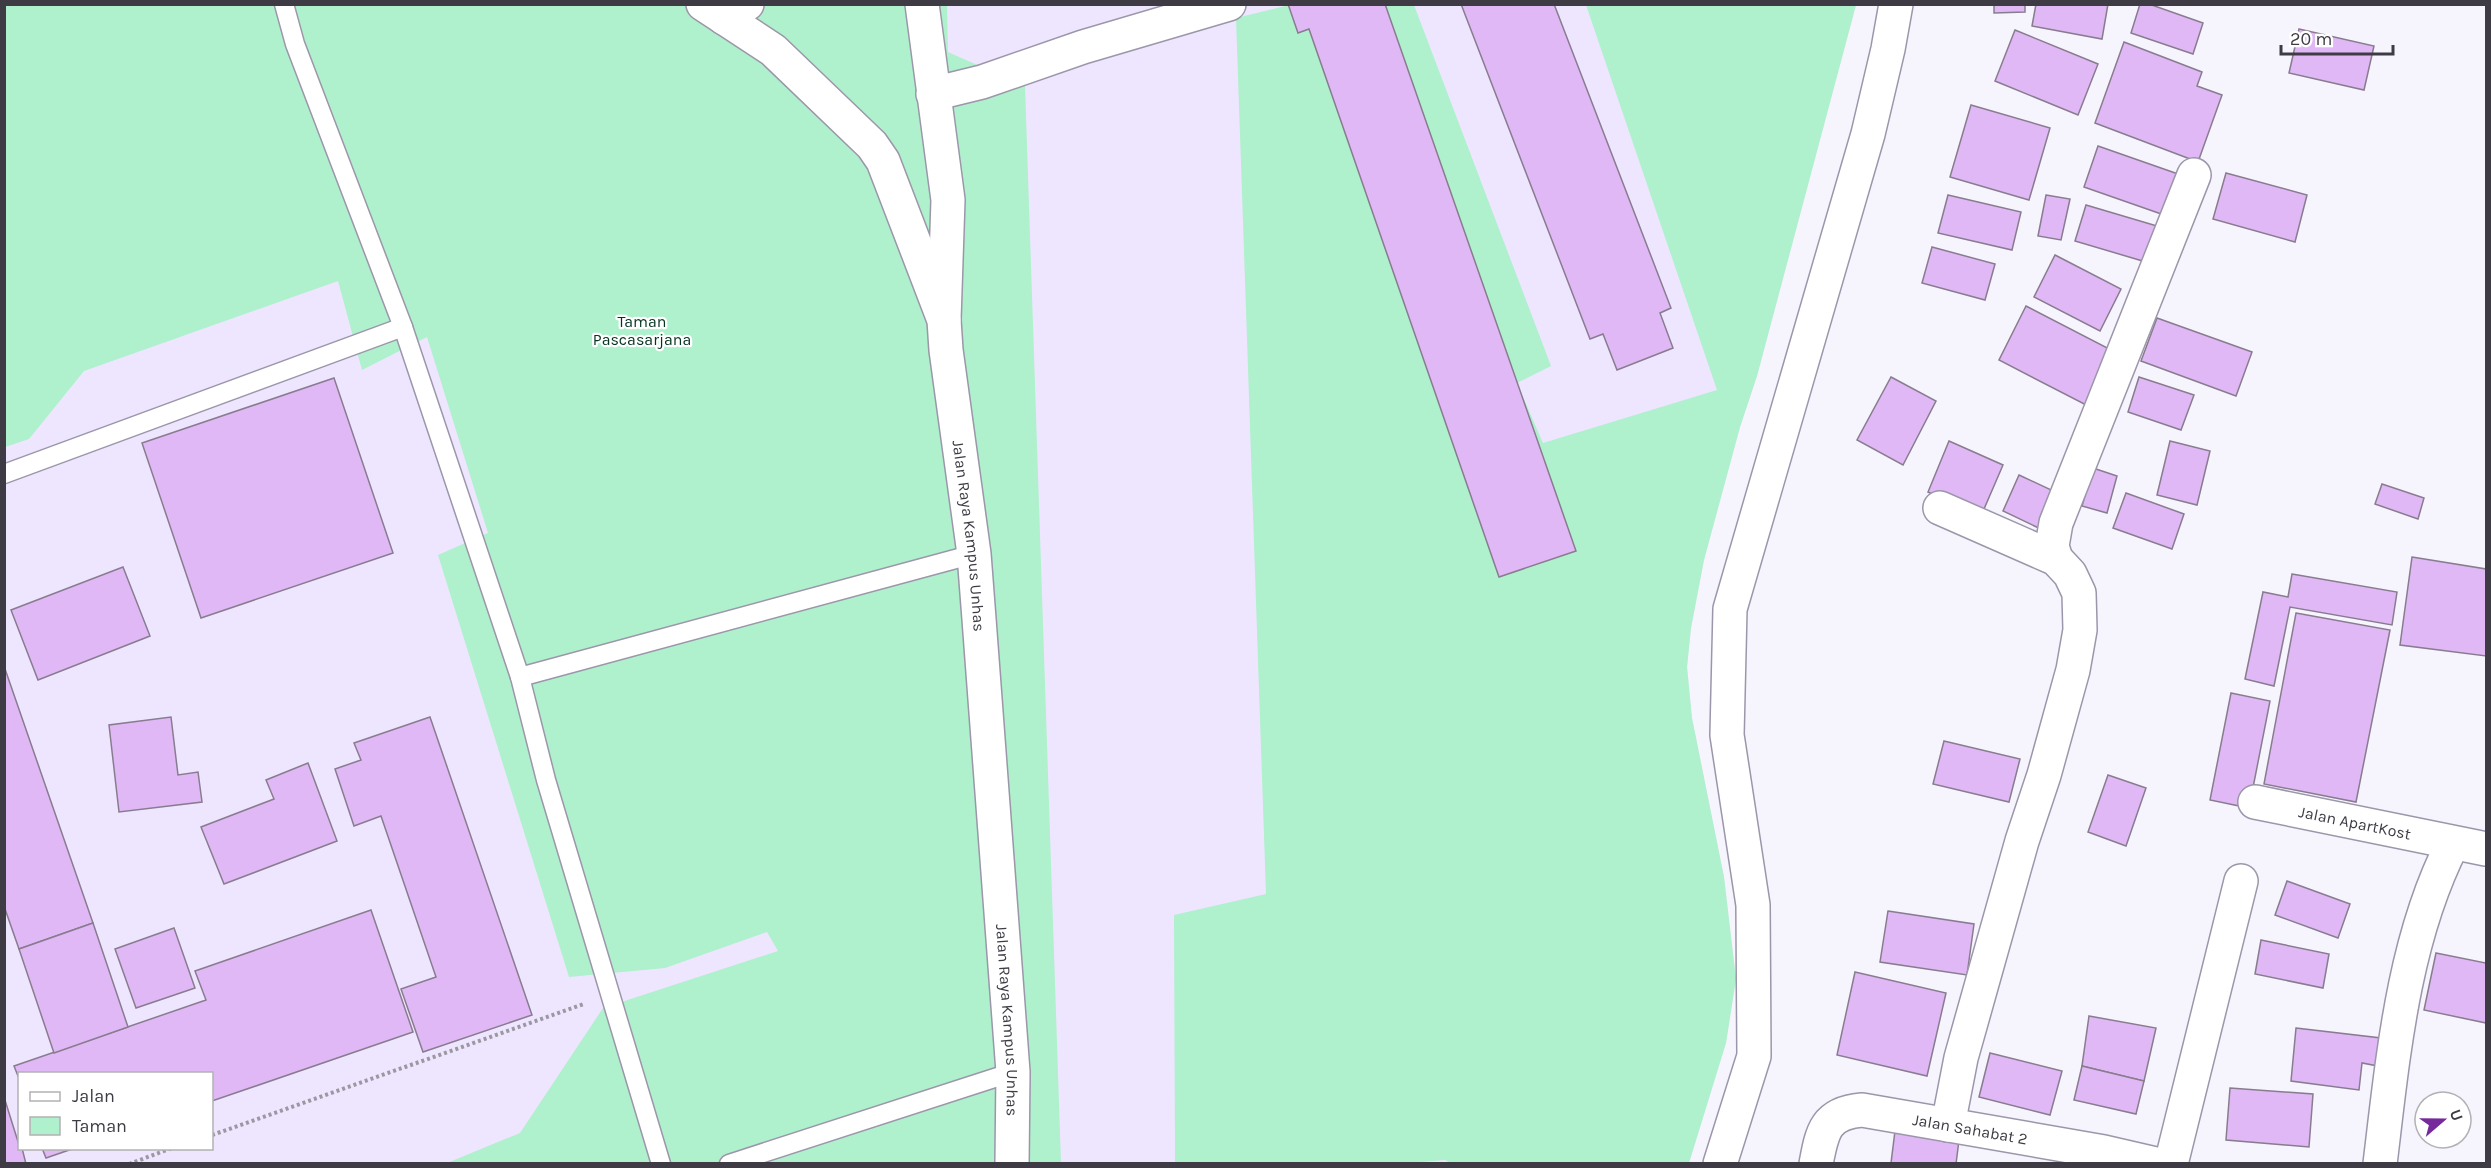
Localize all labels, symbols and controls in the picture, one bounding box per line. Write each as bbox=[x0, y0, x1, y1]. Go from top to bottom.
scale bar bbox=[2281, 18, 2394, 56]
text: 20 m bbox=[2290, 28, 2332, 50]
park label: Taman Pascasarjana bbox=[593, 312, 691, 349]
street label: Jalan Raya Kampus Unhas bbox=[948, 439, 989, 632]
street label: Jalan ApartKost bbox=[2297, 802, 2413, 844]
street label: Jalan Raya Kampus Unhas bbox=[992, 923, 1022, 1116]
legend bbox=[18, 1072, 213, 1150]
text: Jalan bbox=[72, 1085, 115, 1107]
north arrow bbox=[2413, 1090, 2473, 1150]
text: U bbox=[2446, 1107, 2467, 1123]
street label: Jalan Sahabat 2 bbox=[1911, 1110, 2029, 1149]
text: Taman bbox=[72, 1115, 127, 1137]

